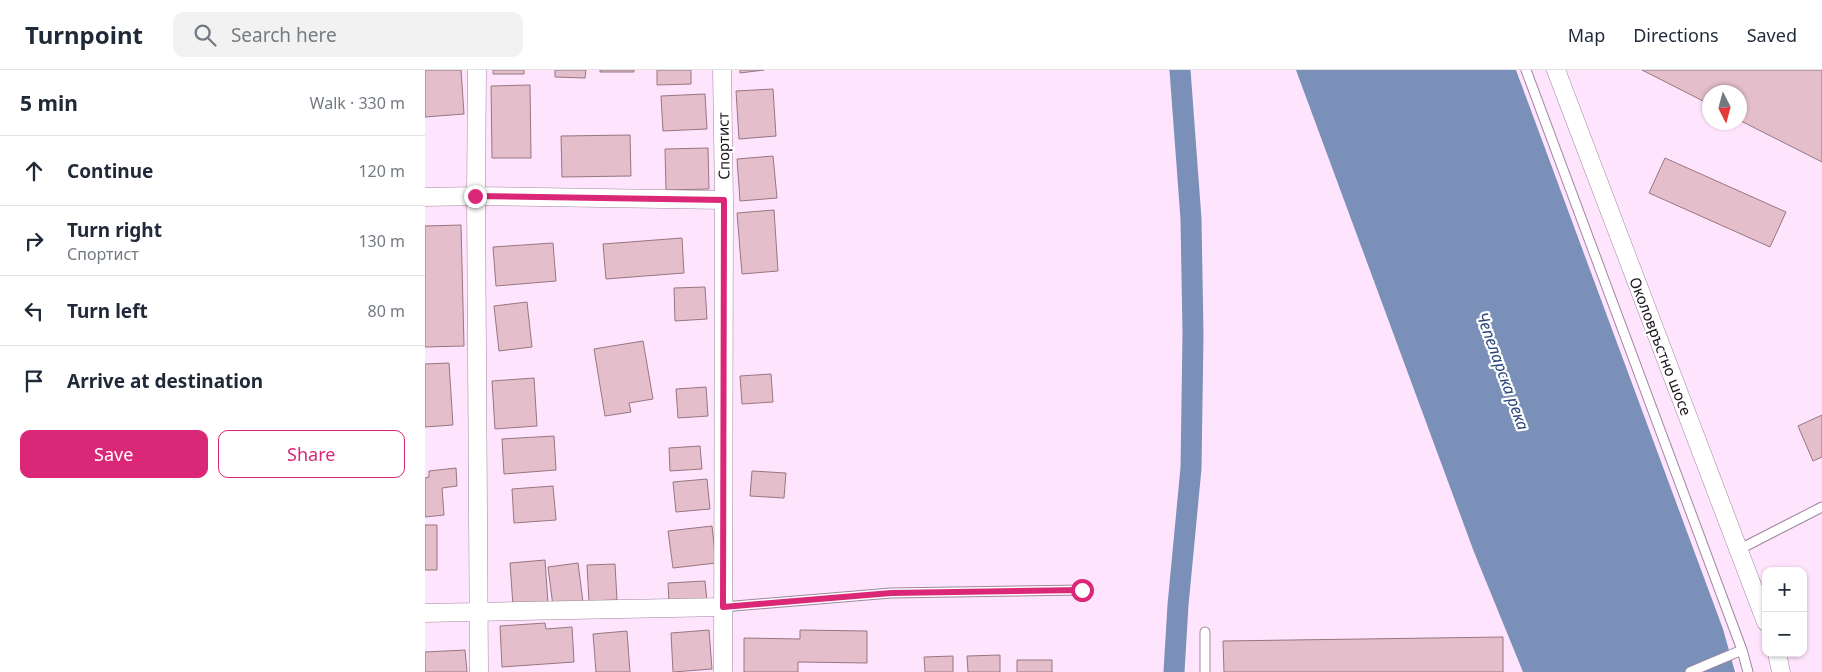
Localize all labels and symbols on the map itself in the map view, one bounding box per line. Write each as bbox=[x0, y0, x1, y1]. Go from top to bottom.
north arrow bbox=[1702, 85, 1747, 130]
street label: Спортист bbox=[712, 112, 734, 180]
route end bbox=[464, 185, 487, 208]
street label: Околовръстно шосе bbox=[1625, 274, 1697, 418]
water label: Чепеларска река bbox=[1471, 309, 1535, 433]
route start bbox=[1071, 579, 1094, 602]

